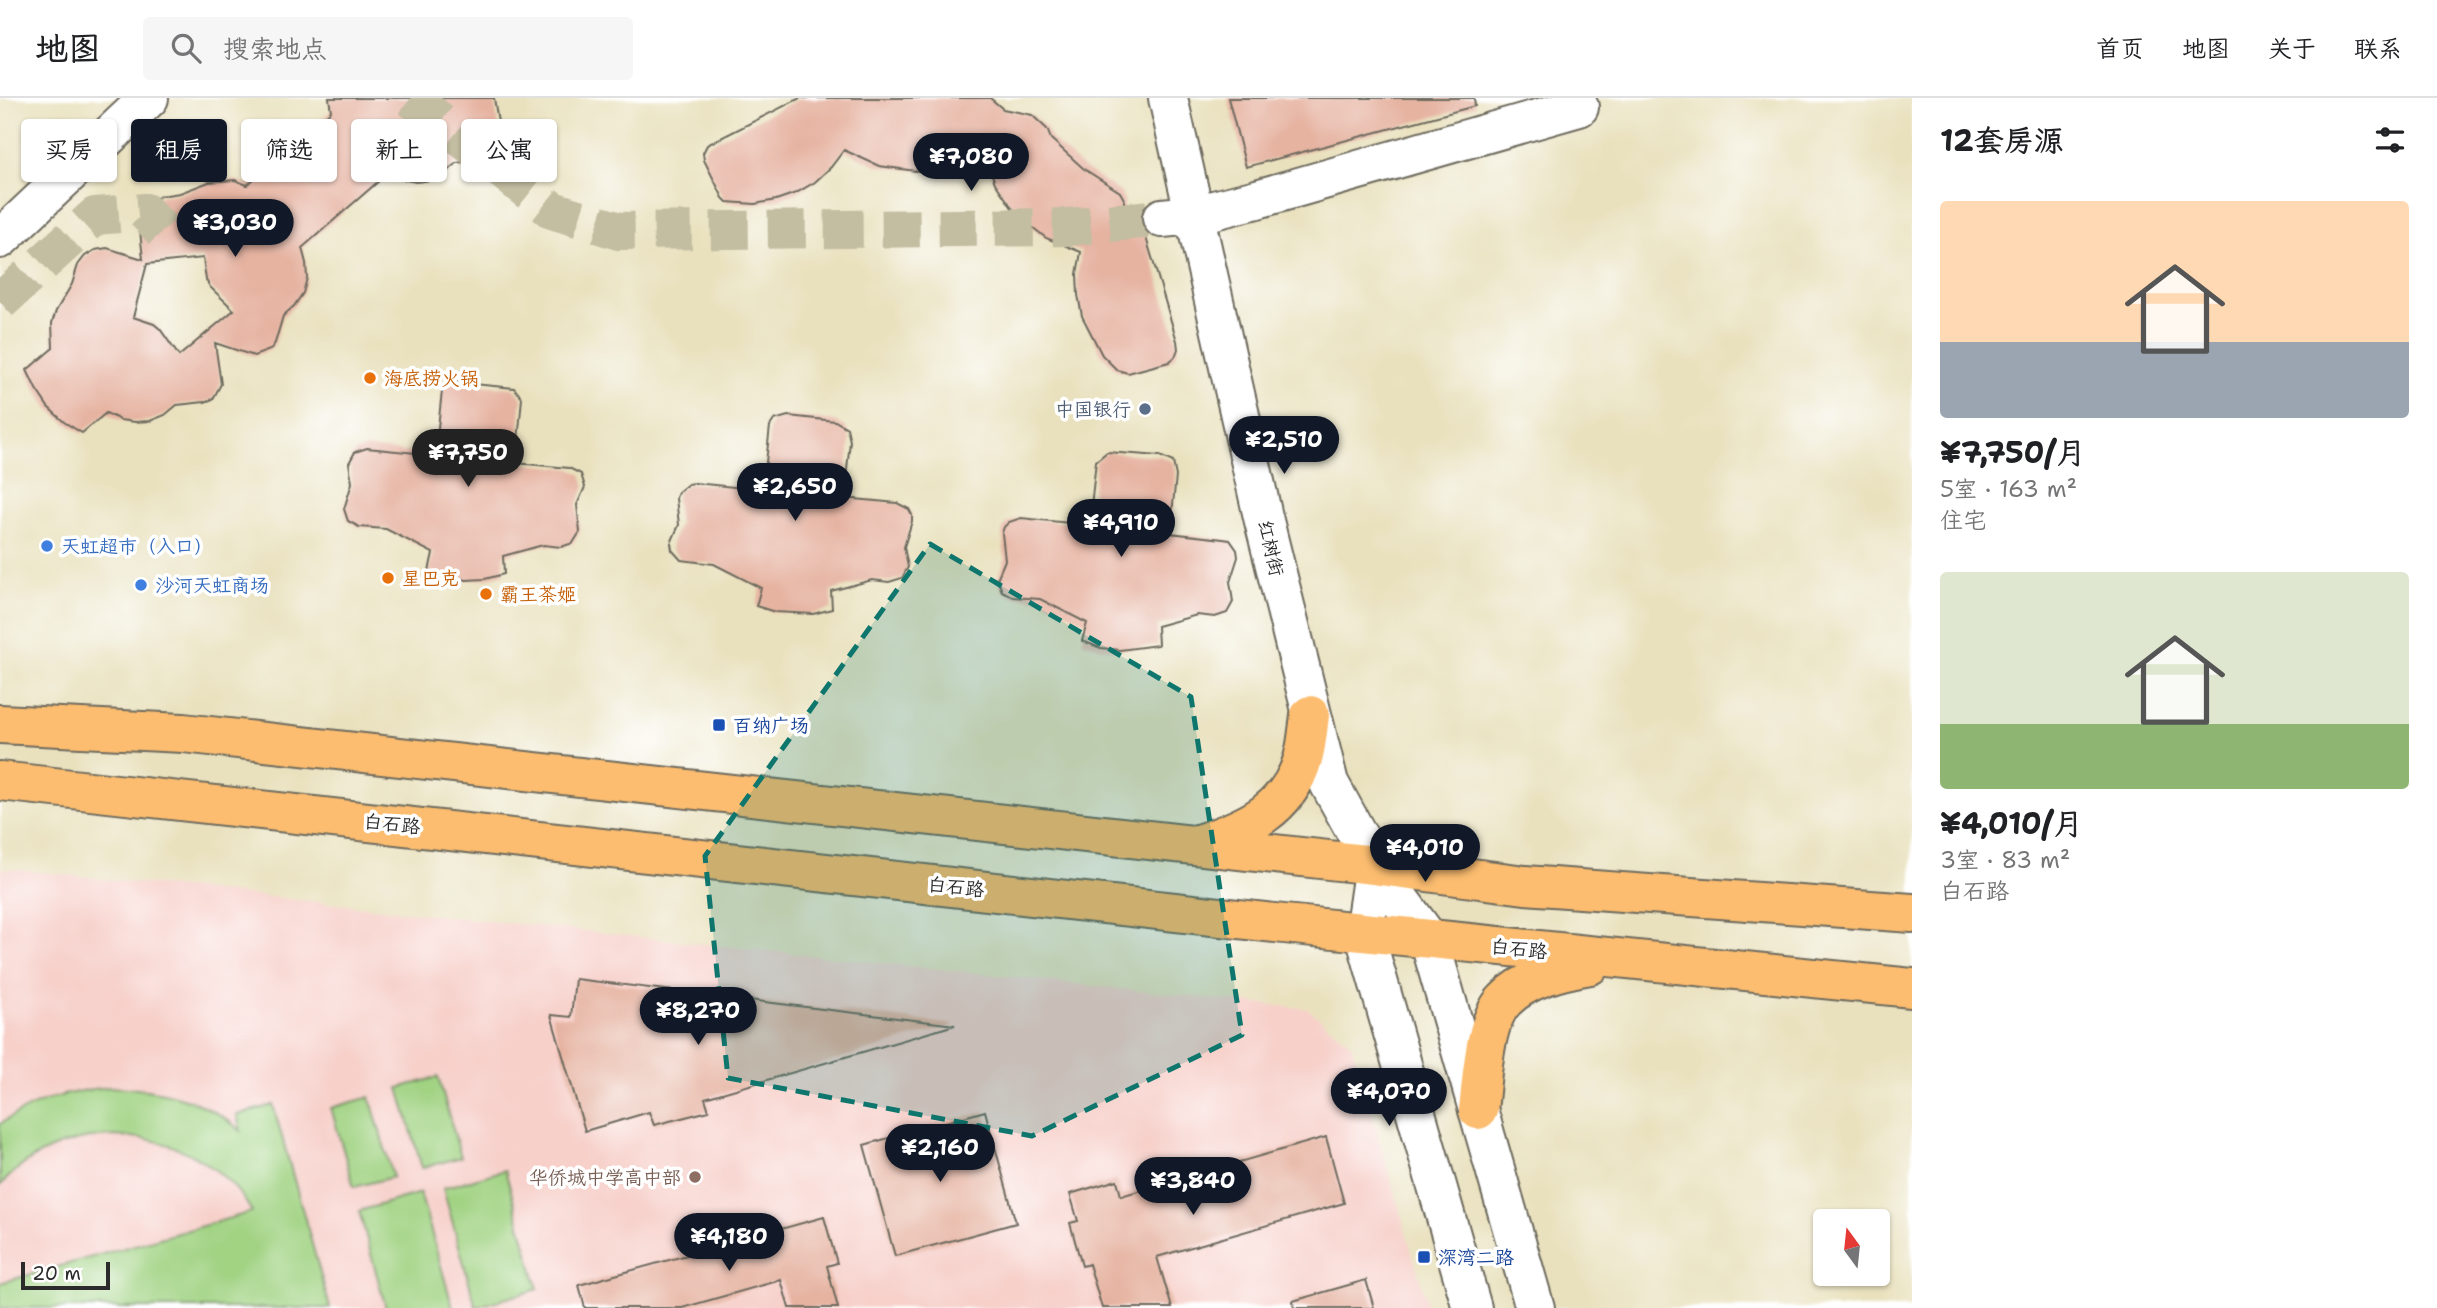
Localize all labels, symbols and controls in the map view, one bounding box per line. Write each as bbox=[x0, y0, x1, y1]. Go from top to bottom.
search box bbox=[143, 17, 633, 80]
text: 地图 bbox=[35, 26, 101, 71]
icon: search bbox=[167, 29, 205, 67]
text: 搜索地点 bbox=[223, 31, 327, 66]
text: 首页 bbox=[2096, 33, 2144, 65]
text: 地图 bbox=[2182, 33, 2230, 65]
text: 关于 bbox=[2268, 33, 2316, 65]
text: 联系 bbox=[2354, 33, 2402, 65]
chip: 买房 bbox=[21, 119, 117, 182]
chip: 租房 bbox=[131, 119, 227, 182]
chip: 筛选 bbox=[241, 119, 337, 182]
chip: 新上 bbox=[351, 119, 447, 182]
chip: 公寓 bbox=[461, 119, 557, 182]
text: 12套房源 bbox=[1940, 120, 2064, 161]
icon: filters bbox=[2371, 121, 2409, 159]
pin: ¥7,080 bbox=[914, 134, 1028, 193]
text: ¥7,080 bbox=[929, 141, 1013, 171]
pin: ¥3,030 bbox=[178, 200, 292, 259]
text: ¥3,030 bbox=[193, 207, 277, 237]
icon: home bbox=[2112, 246, 2238, 372]
place label: 海底捞火锅 bbox=[384, 366, 479, 391]
marker: 海底捞火锅 bbox=[362, 370, 378, 386]
place label: 中国银行 bbox=[1055, 397, 1131, 422]
marker: 中国银行 bbox=[1137, 401, 1153, 417]
pin: ¥2,510 bbox=[1227, 416, 1341, 476]
text: ¥2,510 bbox=[1245, 424, 1323, 454]
pin: ¥7,750 bbox=[411, 430, 525, 489]
text: ¥7,750/月 bbox=[1940, 432, 2086, 473]
text: ¥7,750 bbox=[428, 437, 508, 467]
pin: ¥2,650 bbox=[738, 464, 852, 523]
text: ¥2,650 bbox=[753, 471, 837, 501]
text: 5室 · 163 m² bbox=[1940, 474, 2077, 504]
pin: ¥4,910 bbox=[1064, 500, 1178, 559]
text: 住宅 bbox=[1940, 505, 1986, 535]
text: ¥4,910 bbox=[1083, 507, 1159, 537]
street label: 红树街 bbox=[1252, 517, 1290, 579]
place label: 天虹超市（入口） bbox=[61, 534, 213, 559]
marker: 天虹超市（入口） bbox=[39, 538, 55, 554]
place label: 星巴克 bbox=[402, 566, 459, 591]
marker: 星巴克 bbox=[380, 570, 396, 586]
place label: 沙河天虹商场 bbox=[155, 573, 269, 598]
marker: 沙河天虹商场 bbox=[133, 577, 149, 593]
place label: 霸王茶姬 bbox=[500, 582, 576, 607]
marker: 霸王茶姬 bbox=[478, 586, 494, 602]
icon: home bbox=[2112, 617, 2238, 743]
place label: 百纳广场 bbox=[733, 713, 809, 738]
marker: 百纳广场 bbox=[711, 717, 727, 733]
text: ¥4,010/月 bbox=[1940, 803, 2083, 844]
street label: 白石路 bbox=[362, 809, 422, 839]
pin: ¥4,010 bbox=[1368, 824, 1482, 884]
text: ¥4,010 bbox=[1386, 832, 1464, 862]
text: 3室 · 83 m² bbox=[1940, 845, 2070, 875]
street label: 白石路 bbox=[926, 872, 986, 902]
text: 白石路 bbox=[1940, 876, 2009, 906]
street label: 白石路 bbox=[1489, 934, 1549, 964]
pin: ¥8,270 bbox=[641, 988, 755, 1047]
text: ¥8,270 bbox=[656, 995, 740, 1025]
pin: ¥4,070 bbox=[1332, 1068, 1446, 1128]
text: ¥4,070 bbox=[1347, 1076, 1431, 1106]
pin: ¥2,160 bbox=[883, 1124, 997, 1184]
text: ¥2,160 bbox=[901, 1132, 979, 1162]
pin: ¥3,840 bbox=[1136, 1158, 1250, 1217]
place label: 华侨城中学高中部 bbox=[529, 1165, 681, 1190]
text: ¥3,840 bbox=[1150, 1165, 1236, 1195]
marker: 华侨城中学高中部 bbox=[687, 1169, 703, 1185]
north arrow bbox=[1813, 1209, 1890, 1286]
map controls bbox=[1813, 1209, 1890, 1286]
pin: ¥4,180 bbox=[672, 1214, 786, 1273]
text: ¥4,180 bbox=[690, 1221, 768, 1251]
place label: 深湾二路 bbox=[1438, 1245, 1514, 1270]
marker: 深湾二路 bbox=[1416, 1249, 1432, 1265]
scale bar bbox=[21, 1259, 110, 1291]
text: 20 m bbox=[32, 1261, 81, 1286]

